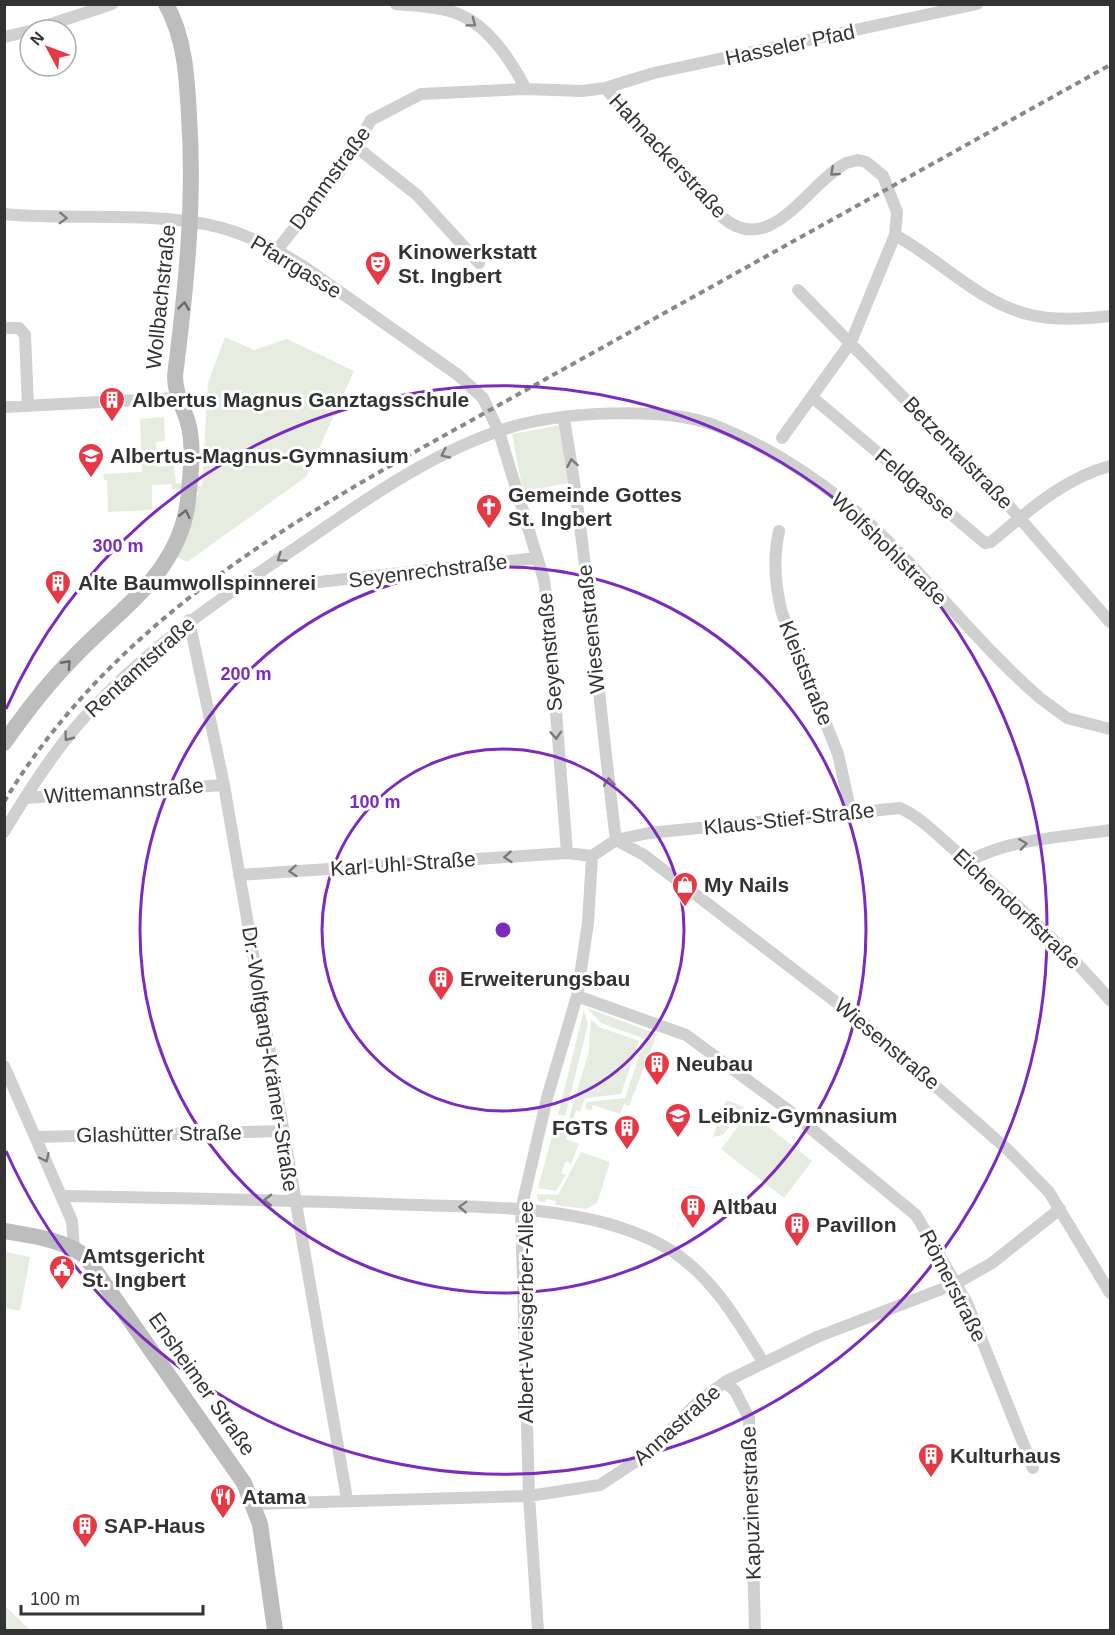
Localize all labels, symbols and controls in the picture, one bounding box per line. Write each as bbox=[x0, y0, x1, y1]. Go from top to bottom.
one-way arrow bbox=[466, 15, 477, 26]
north arrow bbox=[18, 18, 78, 78]
street label: Hasseler Pfad bbox=[723, 20, 857, 69]
text: N bbox=[27, 29, 47, 48]
street label: Hahnackerstraße bbox=[605, 89, 732, 222]
street label: Dammstraße bbox=[285, 122, 375, 234]
one-way arrow bbox=[830, 165, 841, 176]
one-way arrow bbox=[58, 211, 67, 224]
street label: Wollbachstraße bbox=[141, 223, 180, 371]
street label: Pfarrgasse bbox=[247, 231, 346, 303]
place label: Kinowerkstatt St. Ingbert bbox=[398, 240, 537, 287]
theatre icon: Kinowerkstatt St. Ingbert bbox=[363, 249, 393, 287]
one-way arrow bbox=[177, 302, 189, 311]
building icon: Albertus Magnus Ganztagsschule bbox=[97, 385, 127, 423]
place label: Albertus Magnus Ganztagsschule bbox=[132, 388, 469, 411]
street label: Betzentalstraße bbox=[899, 392, 1018, 514]
school or university icon: Albertus-Magnus-Gymnasium bbox=[76, 441, 106, 479]
place label: Albertus-Magnus-Gymnasium bbox=[110, 444, 409, 467]
street label: Feldgasse bbox=[871, 444, 960, 524]
one-way arrow bbox=[441, 446, 452, 458]
one-way arrow bbox=[566, 458, 578, 468]
place label: Gemeinde Gottes St. Ingbert bbox=[508, 483, 682, 530]
street label: Wolfshohlstraße bbox=[827, 488, 952, 609]
church icon: Gemeinde Gottes St. Ingbert bbox=[474, 492, 504, 530]
one-way arrow bbox=[178, 510, 191, 520]
text: 300 m bbox=[92, 536, 144, 556]
street label: Seyenrechstraße bbox=[347, 549, 509, 592]
one-way arrow bbox=[276, 551, 287, 562]
street label: Wiesenstraße bbox=[572, 563, 609, 695]
building icon: Alte Baumwollspinnerei bbox=[43, 568, 73, 606]
place label: Alte Baumwollspinnerei bbox=[78, 571, 316, 594]
street label: Seyenstraße bbox=[533, 592, 566, 712]
street label: Rentamtstraße bbox=[80, 612, 199, 722]
street label: Kleiststraße bbox=[775, 617, 838, 729]
one-way arrow bbox=[59, 661, 70, 672]
text: 200 m bbox=[220, 664, 272, 684]
one-way arrow bbox=[65, 730, 76, 741]
one-way arrow bbox=[550, 731, 563, 740]
street label: Wittemannstraße bbox=[43, 773, 205, 808]
one-way arrow bbox=[603, 777, 616, 786]
text: 100 m bbox=[349, 792, 401, 812]
street label: Klaus-Stief-Straße bbox=[702, 798, 875, 839]
one-way arrow bbox=[1019, 839, 1028, 851]
street label: Eichendorffstraße bbox=[949, 844, 1086, 973]
street label: Karl-Uhl-Straße bbox=[329, 847, 477, 880]
one-way arrow bbox=[504, 850, 513, 863]
one-way arrow bbox=[288, 864, 297, 877]
shop icon: My Nails bbox=[670, 870, 700, 908]
place label: My Nails bbox=[704, 873, 789, 896]
centre of rings bbox=[493, 920, 513, 940]
street label: Dr.-Wolfgang-Krämer-Straße bbox=[238, 925, 303, 1193]
building icon: Erweiterungsbau bbox=[426, 964, 456, 1002]
place label: Erweiterungsbau bbox=[460, 967, 630, 990]
street label: Wiesenstraße bbox=[830, 993, 944, 1094]
building icon: Neubau bbox=[642, 1049, 672, 1087]
place label: Neubau bbox=[676, 1052, 753, 1075]
school or university icon: Leibniz-Gymnasium bbox=[663, 1101, 693, 1139]
place label: Leibniz-Gymnasium bbox=[698, 1104, 898, 1127]
building icon: FGTS bbox=[612, 1113, 642, 1151]
place label: FGTS bbox=[552, 1116, 608, 1139]
street label: Glashütter Straße bbox=[76, 1121, 242, 1146]
one-way arrow bbox=[38, 1151, 50, 1162]
building icon: Altbau bbox=[678, 1192, 708, 1230]
one-way arrow bbox=[263, 1194, 272, 1206]
place label: Altbau bbox=[712, 1195, 777, 1218]
one-way arrow bbox=[458, 1201, 467, 1214]
street label: Albert-Weisgerber-Allee bbox=[514, 1201, 537, 1423]
building icon: Pavillon bbox=[782, 1210, 812, 1248]
place label: Pavillon bbox=[816, 1213, 897, 1236]
street label: Römerstraße bbox=[915, 1226, 992, 1346]
place label: Amtsgericht St. Ingbert bbox=[82, 1244, 205, 1291]
public building icon: Amtsgericht St. Ingbert bbox=[47, 1253, 77, 1291]
street label: Ensheimer Straße bbox=[144, 1308, 260, 1460]
street label: Annastraße bbox=[629, 1380, 725, 1469]
street label: Kapuzinerstraße bbox=[736, 1426, 765, 1580]
building icon: Kulturhaus bbox=[916, 1441, 946, 1479]
place label: Kulturhaus bbox=[950, 1444, 1061, 1467]
restaurant icon: Atama bbox=[208, 1482, 238, 1520]
place label: Atama bbox=[242, 1485, 307, 1508]
building icon: SAP-Haus bbox=[70, 1511, 100, 1549]
place label: SAP-Haus bbox=[104, 1514, 206, 1537]
scale bar bbox=[21, 1578, 202, 1616]
text: 100 m bbox=[30, 1589, 80, 1609]

